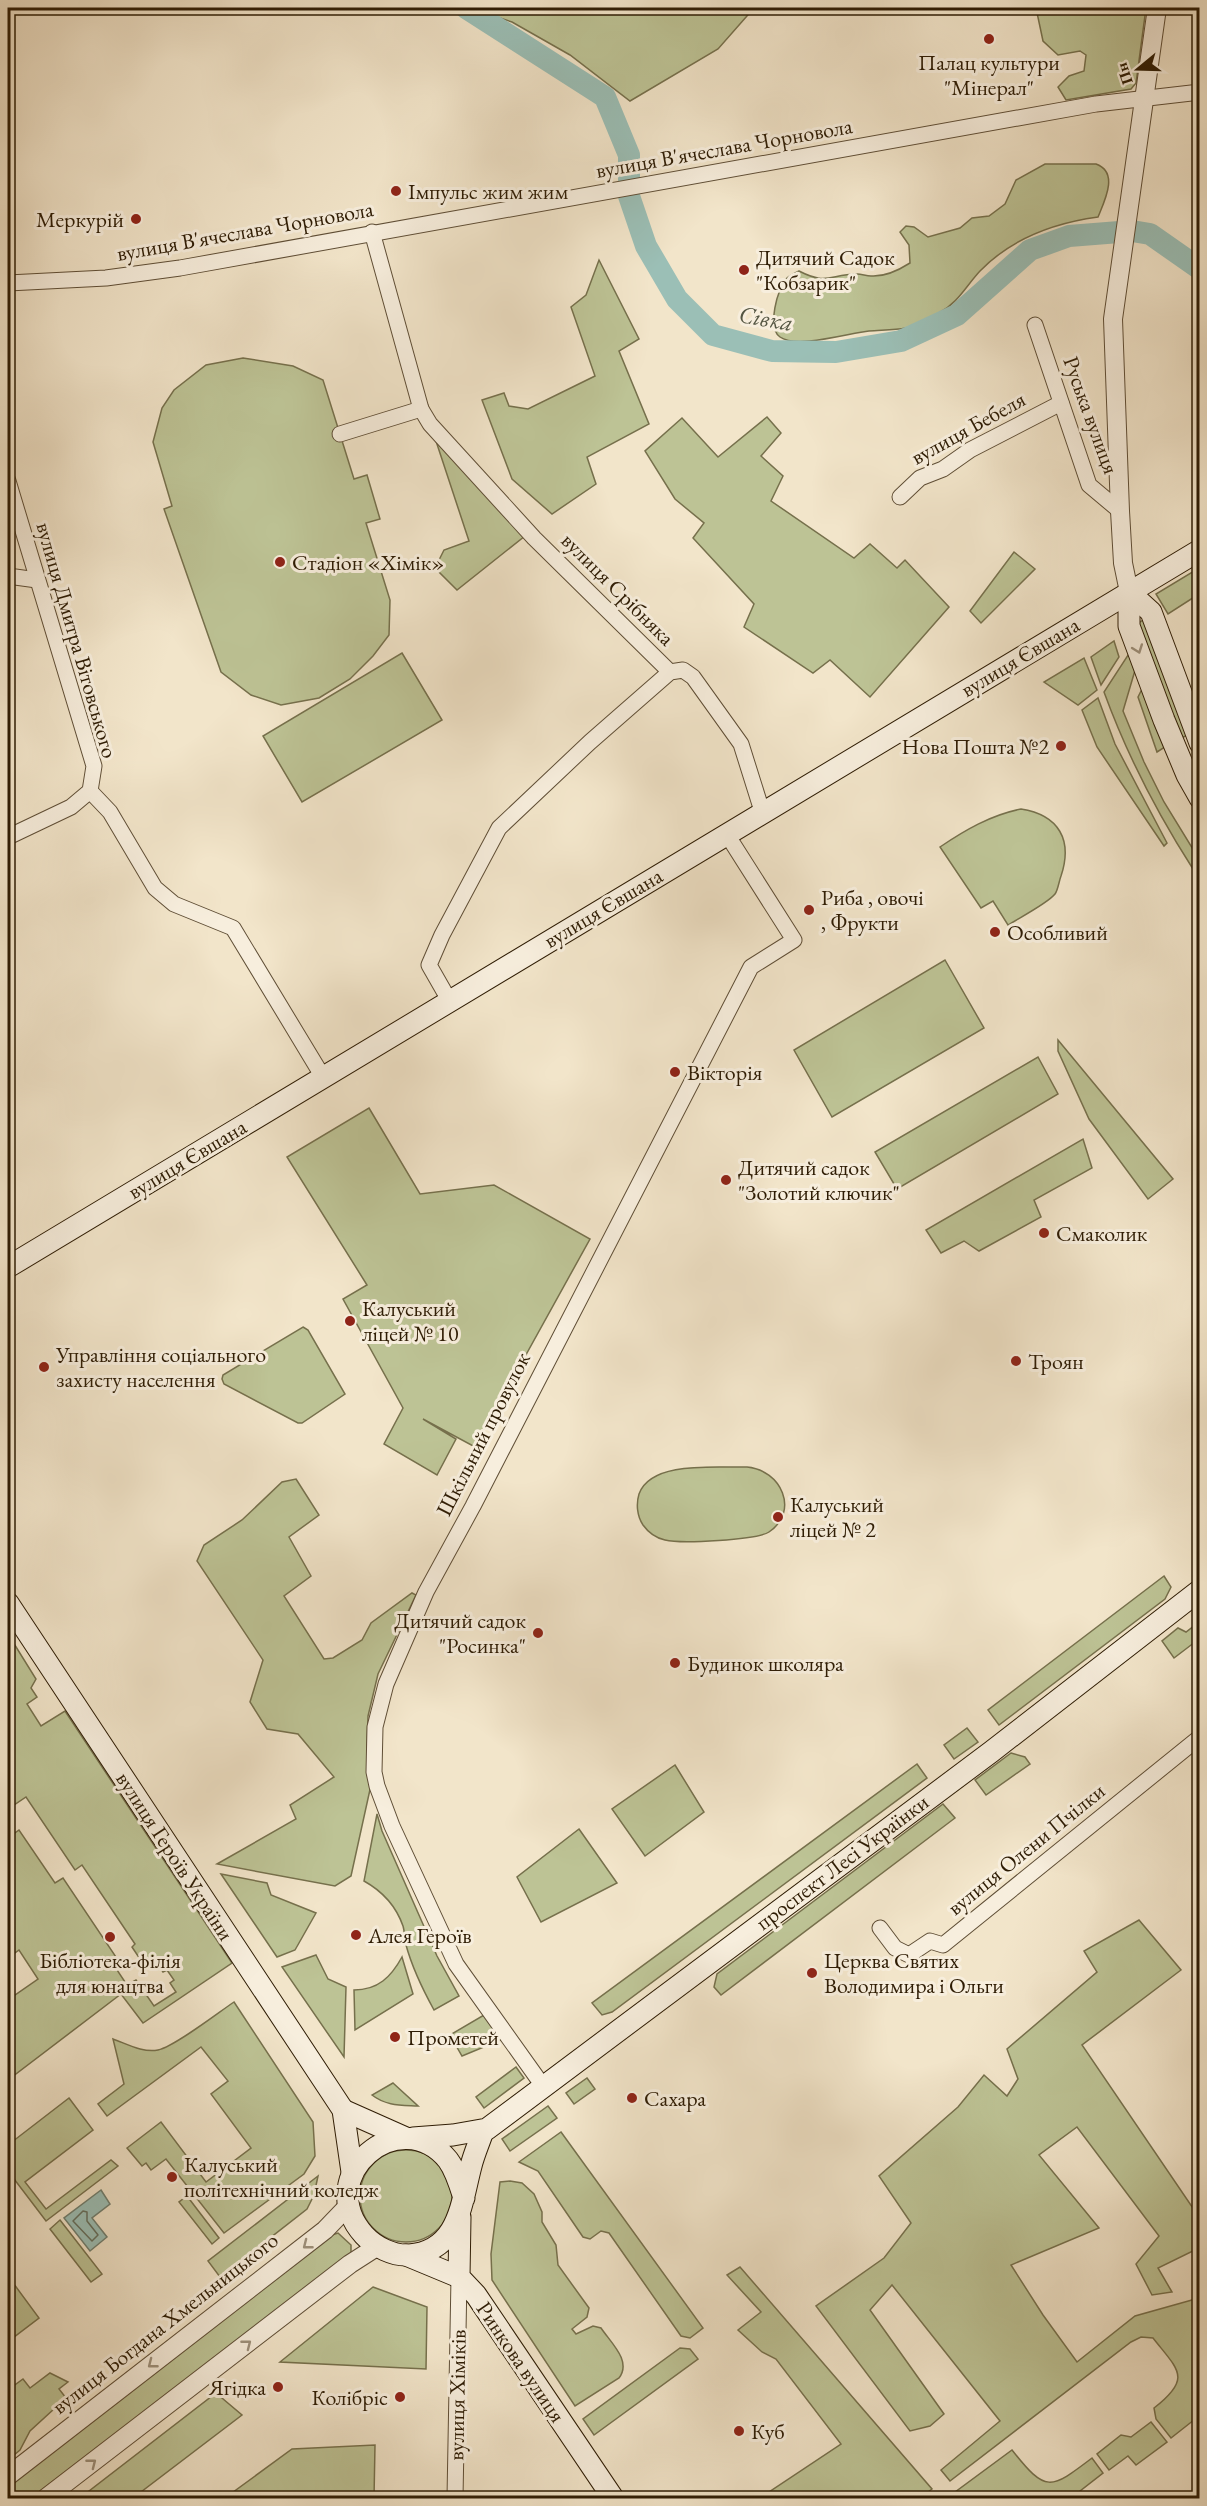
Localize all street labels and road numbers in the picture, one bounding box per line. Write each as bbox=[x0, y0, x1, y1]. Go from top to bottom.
street label: вулиця В'ячеслава Чорновола bbox=[593, 111, 855, 185]
street label: вулиця В'ячеслава Чорновола bbox=[114, 194, 376, 268]
street label: Руська вулиця bbox=[1056, 352, 1126, 478]
street label: вулиця Бебеля bbox=[906, 385, 1031, 471]
street label: вулиця Дмитра Вітовського bbox=[29, 519, 125, 761]
street label: вулиця Срібняка bbox=[555, 526, 681, 652]
street label: вулиця Євшана bbox=[955, 610, 1085, 704]
street label: вулиця Євшана bbox=[538, 861, 668, 955]
street label: вулиця Євшана bbox=[122, 1112, 252, 1206]
street label: Шкільний провулок bbox=[429, 1347, 537, 1521]
street label: вулиця Героїв України bbox=[109, 1766, 241, 1946]
street label: вулиця Олени Пчілки bbox=[941, 1776, 1111, 1922]
street label: проспект Лесі Українки bbox=[750, 1787, 935, 1937]
street label: вулиця Богдана Хмельницького bbox=[46, 2225, 284, 2421]
street label: Ринкова вулиця bbox=[470, 2296, 572, 2428]
street label: вулиця Хіміків bbox=[441, 2329, 473, 2461]

